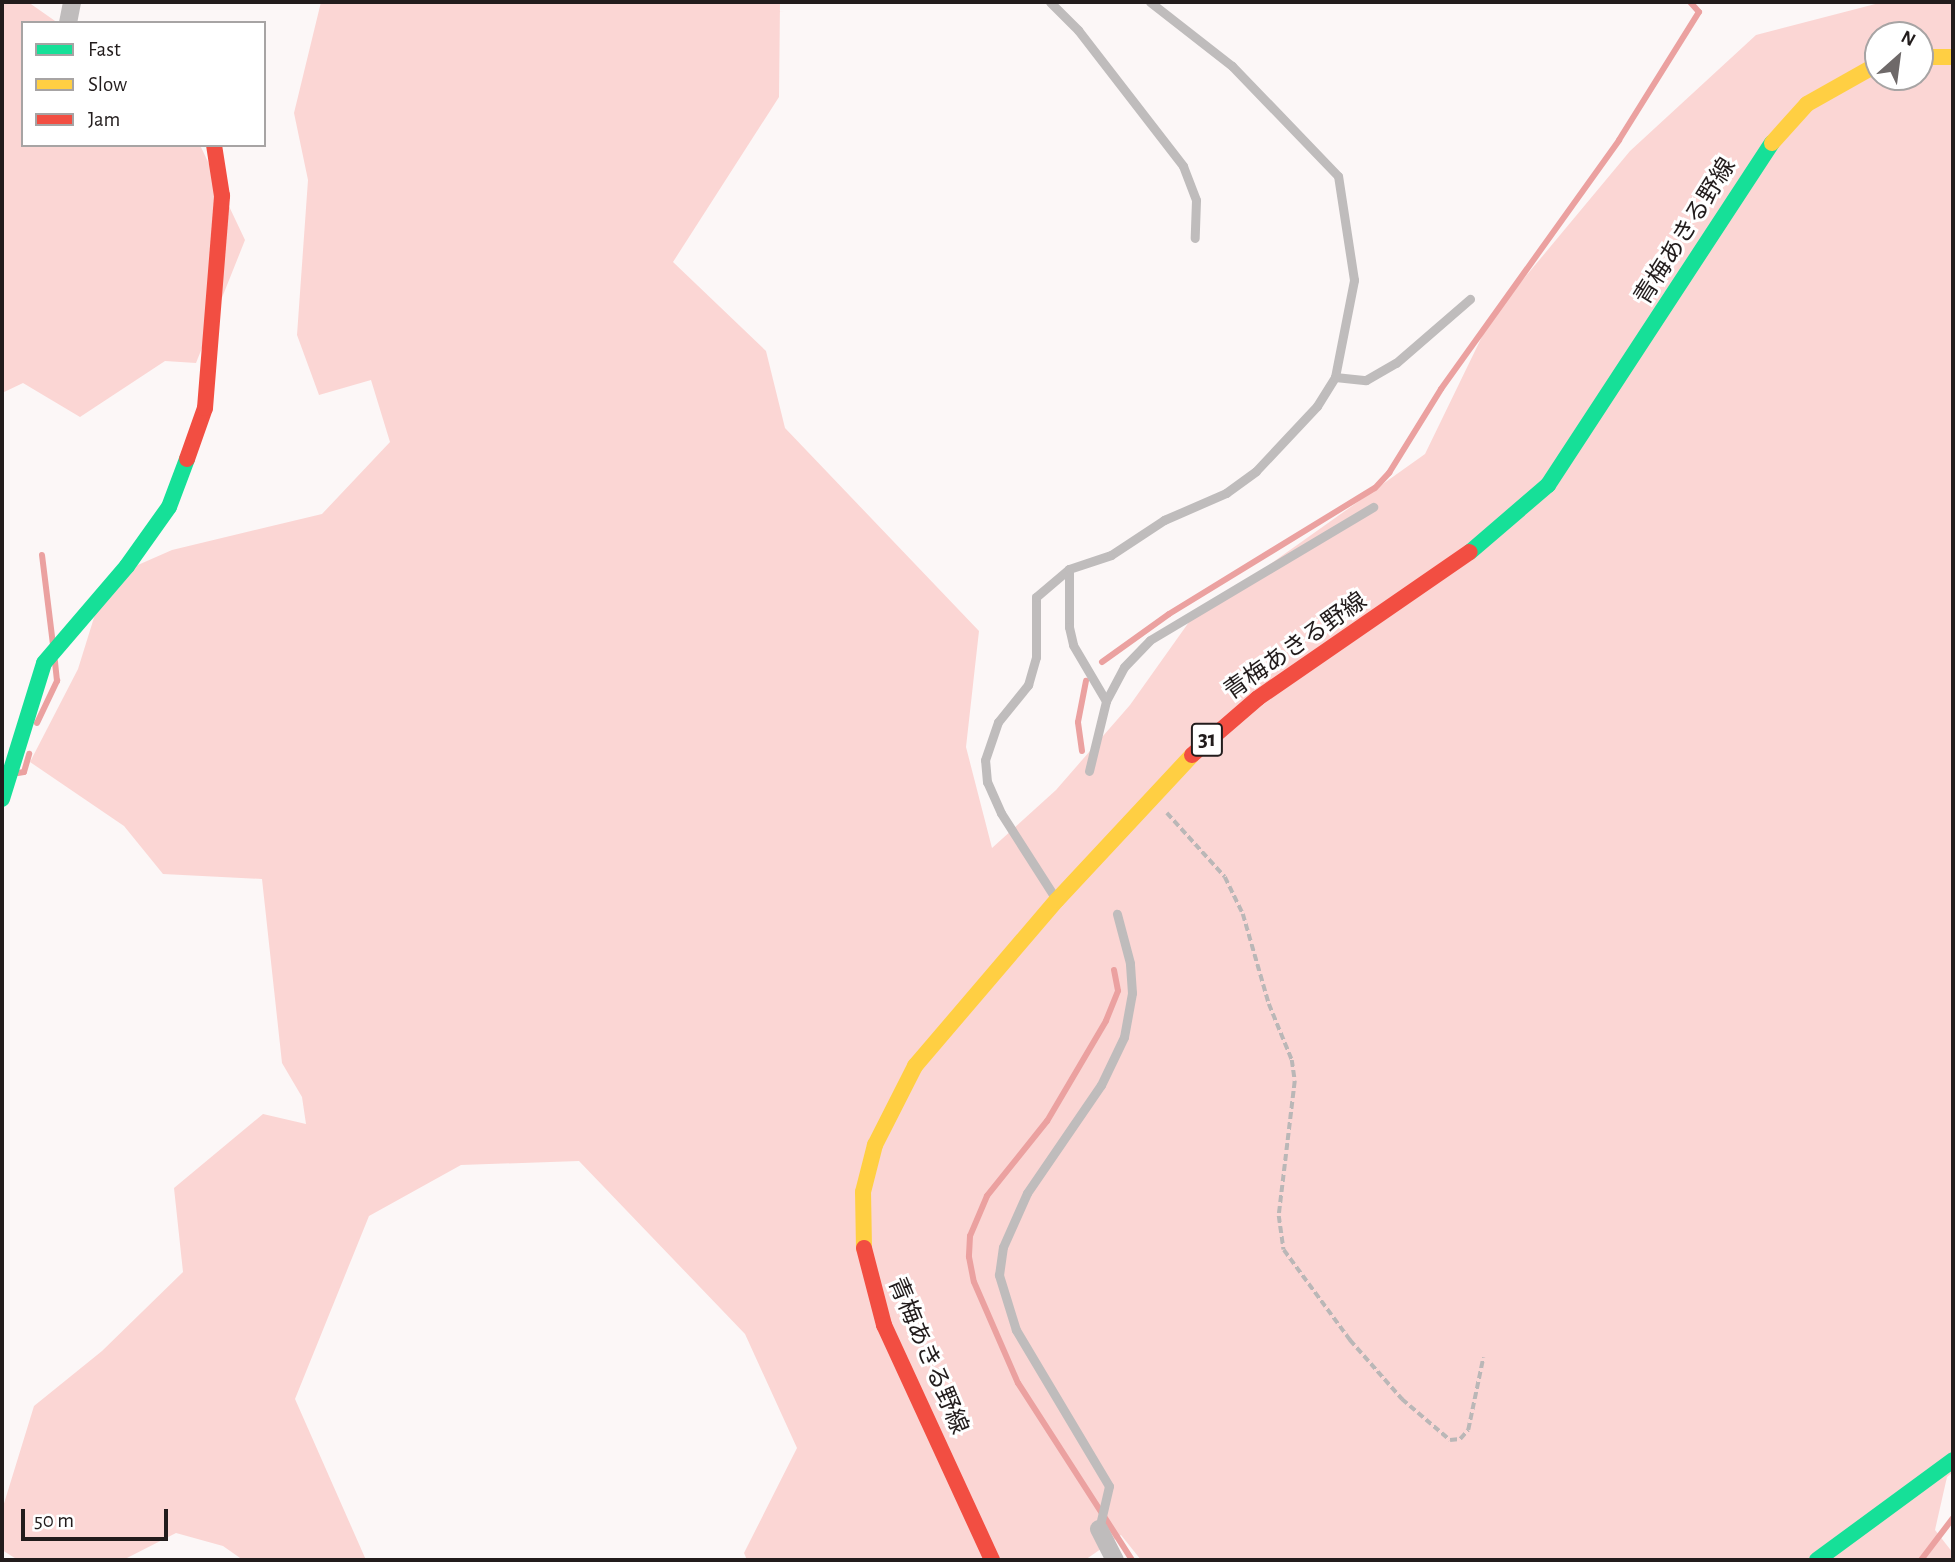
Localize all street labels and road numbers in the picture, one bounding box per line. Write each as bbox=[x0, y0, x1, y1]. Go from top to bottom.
street label: 青梅あきる野線 bbox=[1629, 153, 1743, 311]
street label: 青梅あきる野線 bbox=[1219, 587, 1373, 707]
road number: 31 bbox=[1190, 720, 1224, 760]
street label: 青梅あきる野線 bbox=[881, 1273, 973, 1439]

